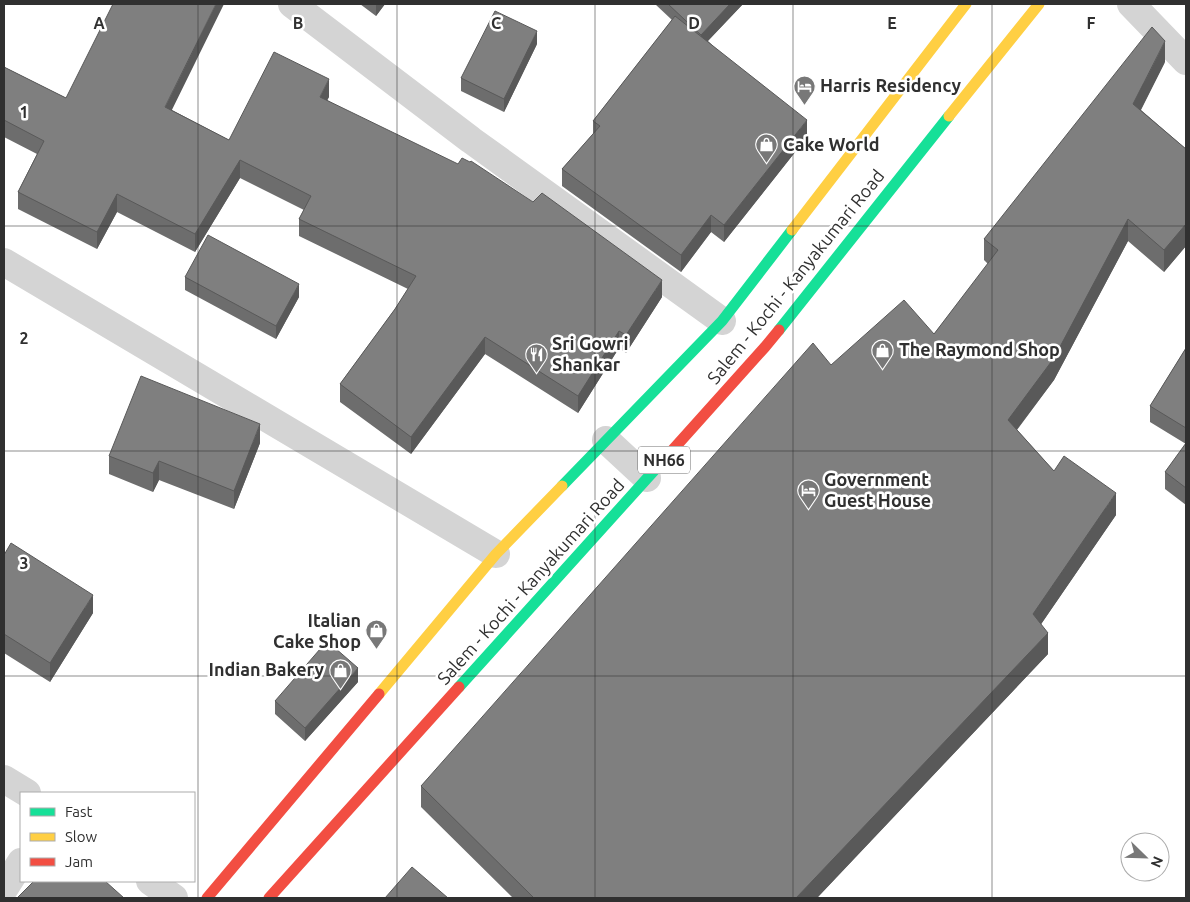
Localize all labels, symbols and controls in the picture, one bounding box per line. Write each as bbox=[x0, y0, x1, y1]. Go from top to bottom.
text: A bbox=[93, 14, 105, 32]
text: B bbox=[293, 14, 303, 32]
text: C bbox=[491, 14, 501, 32]
text: D bbox=[688, 14, 700, 32]
text: E bbox=[887, 14, 897, 32]
text: F bbox=[1087, 14, 1096, 32]
hotel icon: Harris Residency bbox=[792, 74, 816, 105]
place label: Harris Residency bbox=[820, 75, 961, 95]
text: 1 bbox=[19, 103, 29, 121]
shop icon: Cake World bbox=[755, 133, 779, 164]
place label: Cake World bbox=[783, 134, 880, 154]
street label: Salem - Kochi - Kanyakumari Road bbox=[703, 165, 888, 387]
text: 2 bbox=[19, 329, 29, 347]
place label: Sri Gowri Shankar bbox=[552, 333, 629, 374]
shop icon: The Raymond Shop bbox=[871, 338, 895, 369]
place label: The Raymond Shop bbox=[899, 339, 1060, 359]
restaurant icon: Sri Gowri Shankar bbox=[524, 342, 548, 373]
road number: NH66 bbox=[638, 446, 690, 474]
place label: Government Guest House bbox=[824, 469, 931, 510]
street label: Salem - Kochi - Kanyakumari Road bbox=[433, 475, 628, 688]
hotel icon: Government Guest House bbox=[796, 478, 820, 509]
text: 3 bbox=[19, 554, 29, 572]
place label: Italian Cake Shop bbox=[273, 610, 361, 651]
shop icon: Italian Cake Shop bbox=[365, 619, 389, 650]
shop icon: Indian Bakery bbox=[328, 658, 352, 689]
place label: Indian Bakery bbox=[209, 659, 324, 679]
legend bbox=[20, 792, 195, 882]
text: Fast bbox=[65, 803, 93, 820]
text: Slow bbox=[65, 828, 98, 845]
north arrow bbox=[1120, 832, 1170, 882]
text: Jam bbox=[65, 853, 93, 870]
text: N bbox=[1148, 854, 1166, 870]

